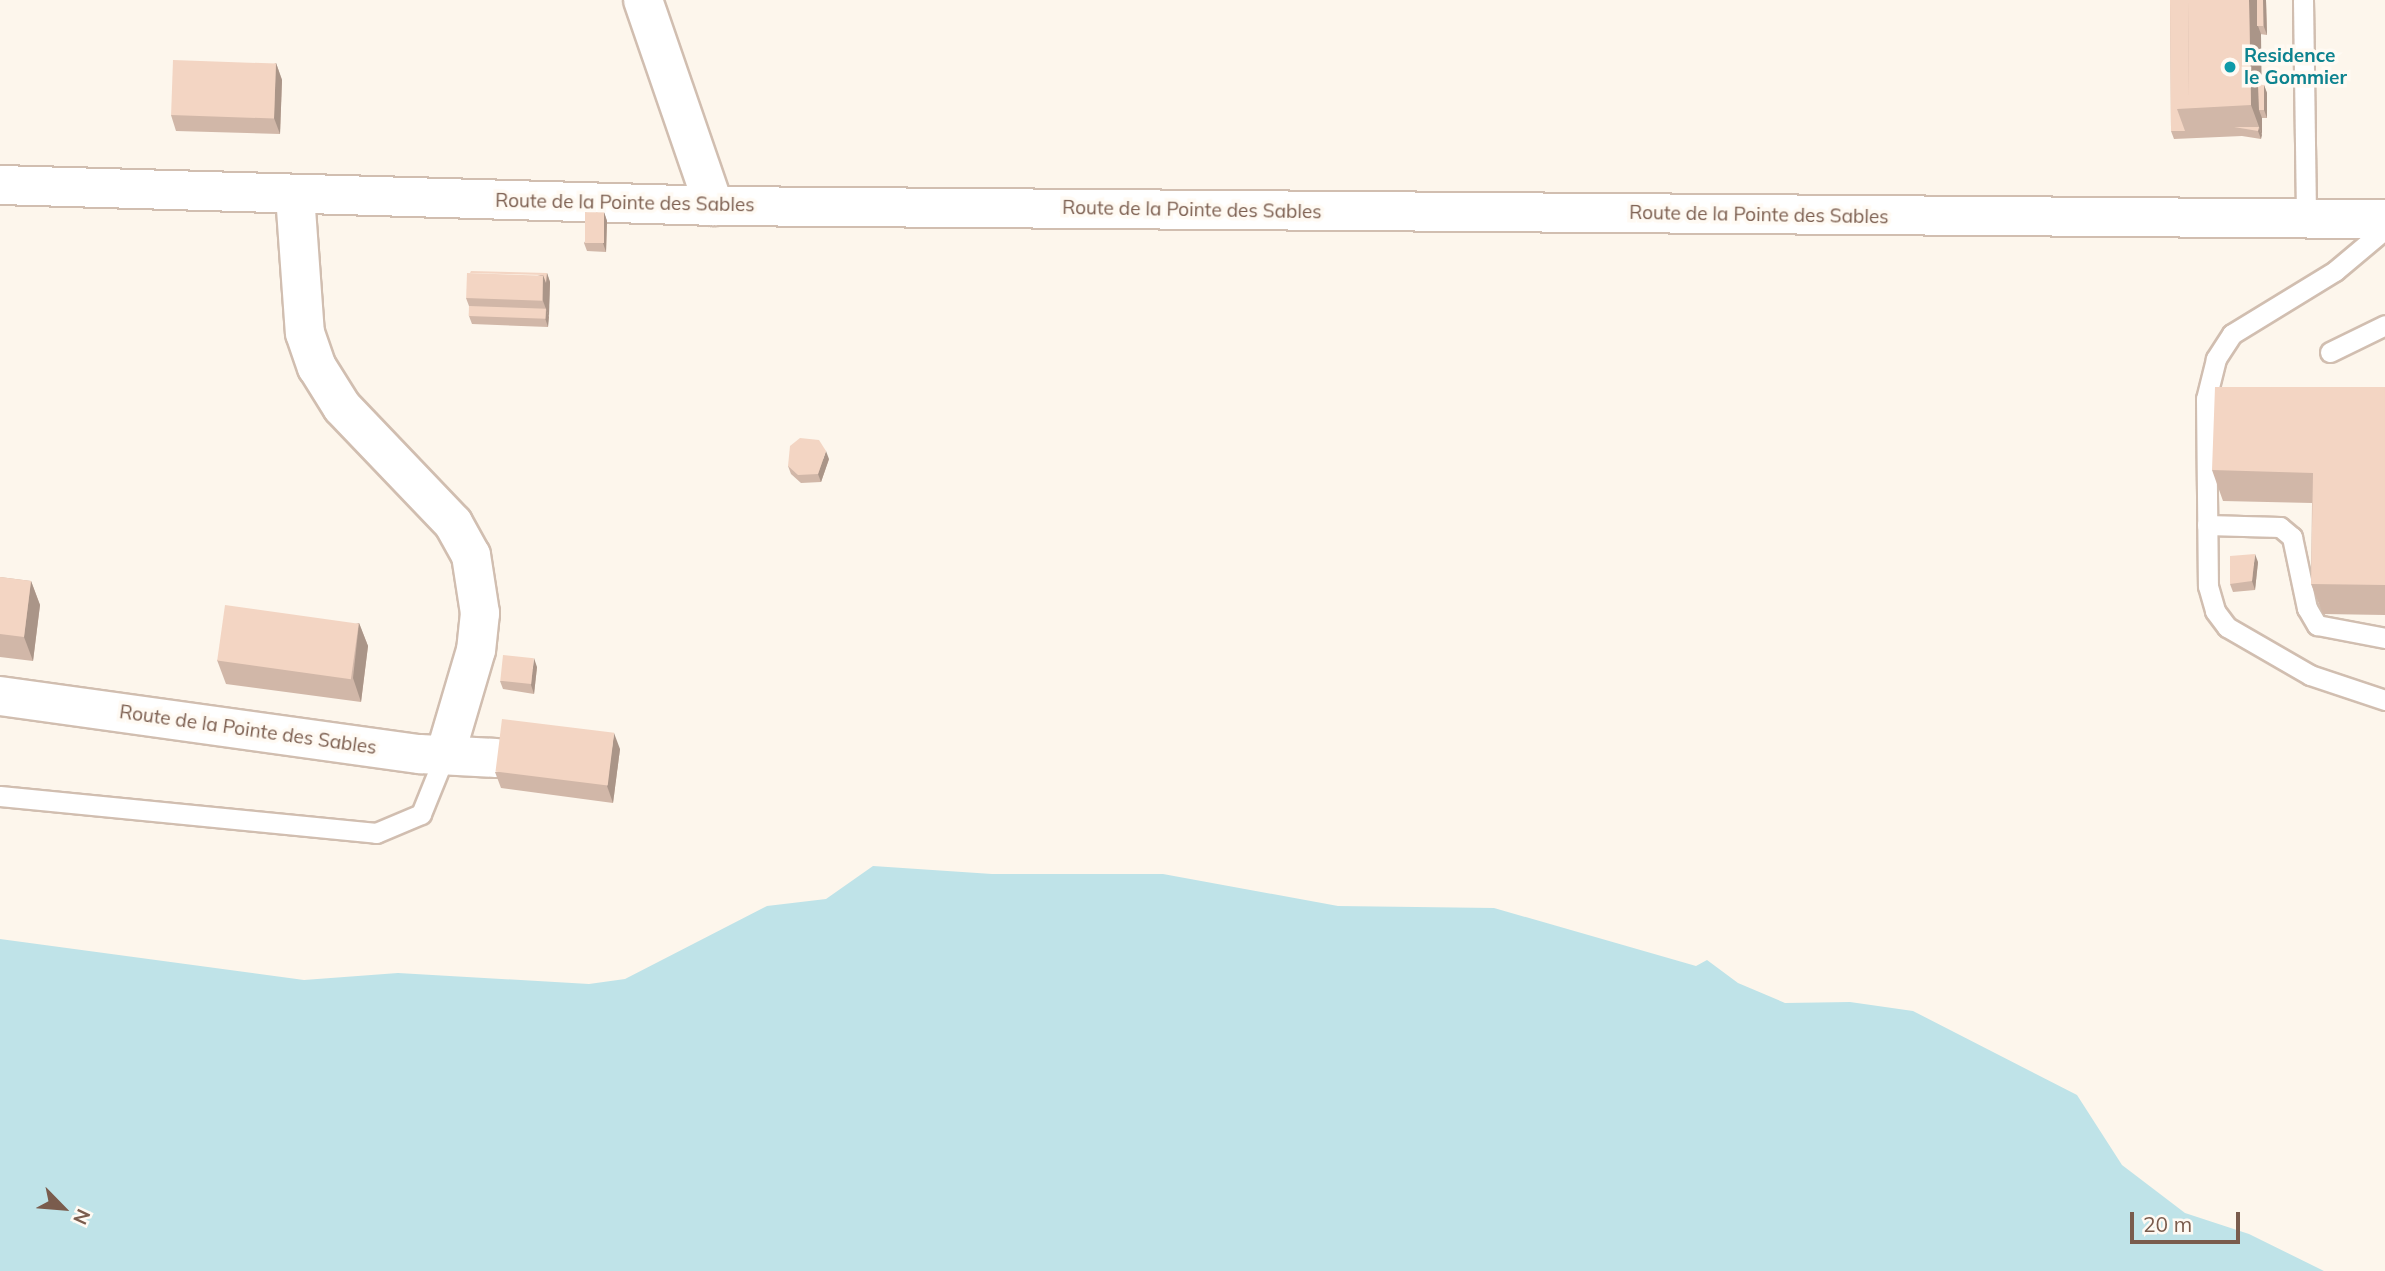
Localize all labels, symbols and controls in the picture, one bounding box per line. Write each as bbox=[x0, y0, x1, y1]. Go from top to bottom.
place label: Residence le Gommier bbox=[2244, 45, 2347, 89]
marker: Residence le Gommier bbox=[2222, 59, 2238, 75]
street label: Route de la Pointe des Sables bbox=[495, 189, 755, 217]
street label: Route de la Pointe des Sables bbox=[1062, 196, 1322, 224]
street label: Route de la Pointe des Sables bbox=[1629, 201, 1889, 229]
street label: Route de la Pointe des Sables bbox=[118, 701, 378, 759]
north arrow bbox=[28, 1173, 98, 1243]
scale bar bbox=[2133, 1198, 2243, 1242]
text: N bbox=[68, 1205, 96, 1228]
text: 20 m bbox=[2143, 1211, 2192, 1237]

